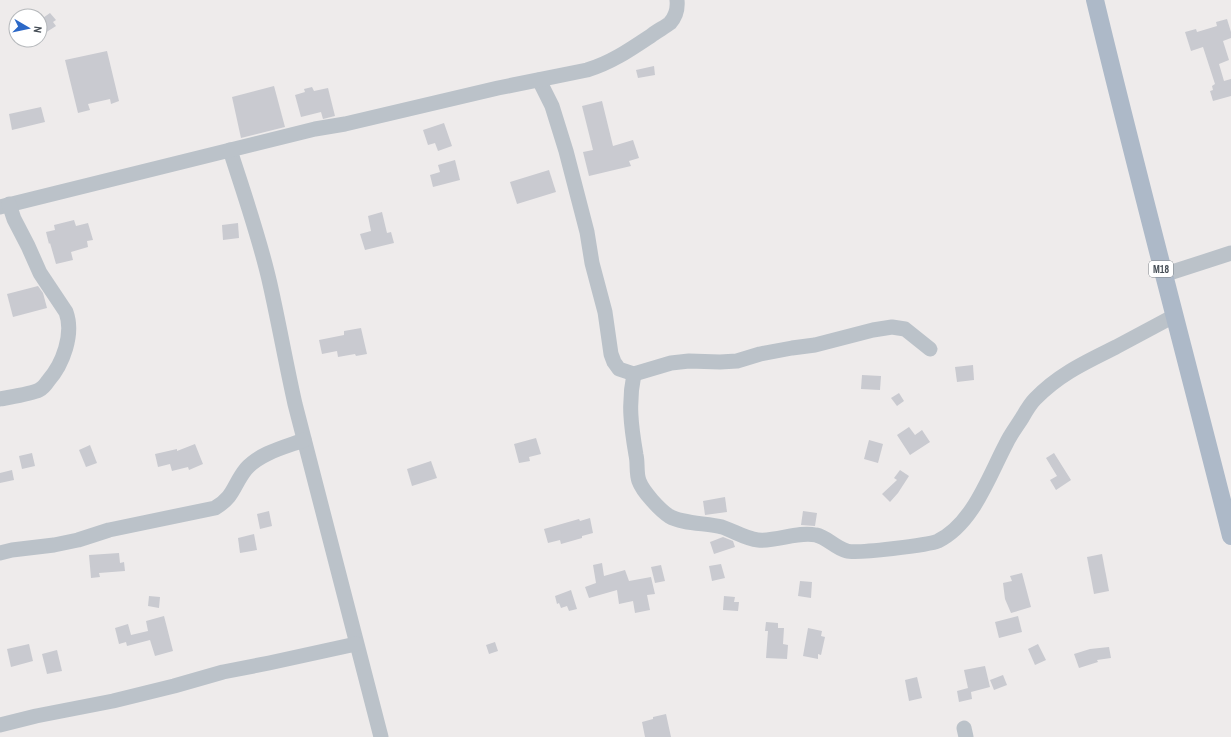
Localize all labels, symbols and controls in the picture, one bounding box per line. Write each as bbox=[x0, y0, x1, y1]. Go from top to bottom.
north arrow bbox=[8, 8, 48, 48]
text: N bbox=[30, 25, 45, 34]
road number: M18 bbox=[1149, 261, 1173, 277]

